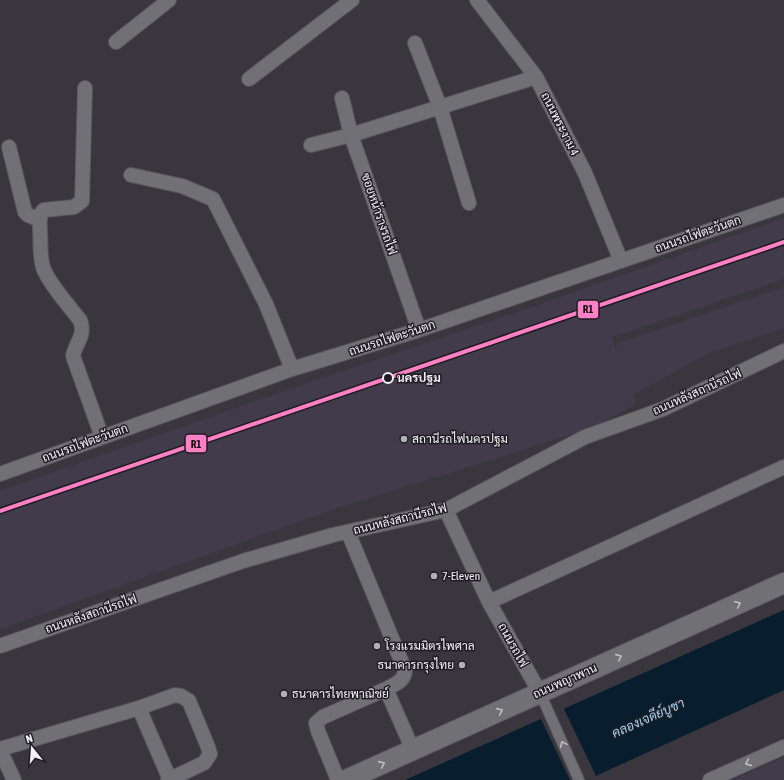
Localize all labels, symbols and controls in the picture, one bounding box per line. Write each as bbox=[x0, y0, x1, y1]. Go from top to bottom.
street label: ถนนพระงาม 4 bbox=[538, 90, 582, 158]
street label: ซอยหน้ารางรถไฟ bbox=[358, 171, 400, 257]
street label: ถนนรถไฟตะวันตก bbox=[653, 212, 743, 255]
line badge: R1 bbox=[577, 300, 599, 319]
text: R1 bbox=[583, 303, 593, 315]
street label: ถนนรถไฟตะวันตก bbox=[347, 316, 437, 359]
street label: ถนนหลังสถานีรถไฟ bbox=[650, 365, 744, 418]
place label: นครปฐม bbox=[397, 371, 441, 386]
marker: นครปฐม bbox=[382, 372, 394, 384]
street label: ถนนรถไฟตะวันตก bbox=[40, 420, 130, 465]
place label: สถานีรถไฟนครปฐม bbox=[412, 431, 508, 447]
line badge: R1 bbox=[185, 434, 207, 453]
marker: สถานีรถไฟนครปฐม bbox=[399, 434, 409, 444]
text: R1 bbox=[191, 438, 201, 450]
street label: ถนนหลังสถานีรถไฟ bbox=[352, 500, 448, 537]
place label: 7-Eleven bbox=[442, 569, 480, 583]
marker: 7-Eleven bbox=[429, 571, 439, 581]
street label: ถนนหลังสถานีรถไฟ bbox=[43, 591, 139, 636]
one-way arrow bbox=[733, 601, 741, 609]
street label: ถนนรถไฟ bbox=[495, 620, 532, 670]
place label: โรงแรมมิตรไพศาล bbox=[384, 638, 475, 653]
marker: โรงแรมมิตรไพศาล bbox=[372, 641, 382, 651]
one-way arrow bbox=[615, 654, 622, 662]
place label: ธนาคารกรุงไทย bbox=[378, 657, 454, 674]
marker: ธนาคารกรุงไทย bbox=[457, 660, 467, 670]
street label: ถนนพญาพาน bbox=[531, 660, 600, 701]
place label: ธนาคารไทยพาณิชย์ bbox=[292, 686, 389, 701]
marker: ธนาคารไทยพาณิชย์ bbox=[279, 689, 289, 699]
water label: คลองเจดีย์บูชา bbox=[609, 693, 687, 743]
one-way arrow bbox=[497, 707, 504, 715]
north arrow bbox=[12, 728, 52, 768]
text: N bbox=[24, 732, 34, 745]
one-way arrow bbox=[560, 741, 568, 748]
one-way arrow bbox=[745, 758, 753, 766]
one-way arrow bbox=[378, 761, 385, 769]

